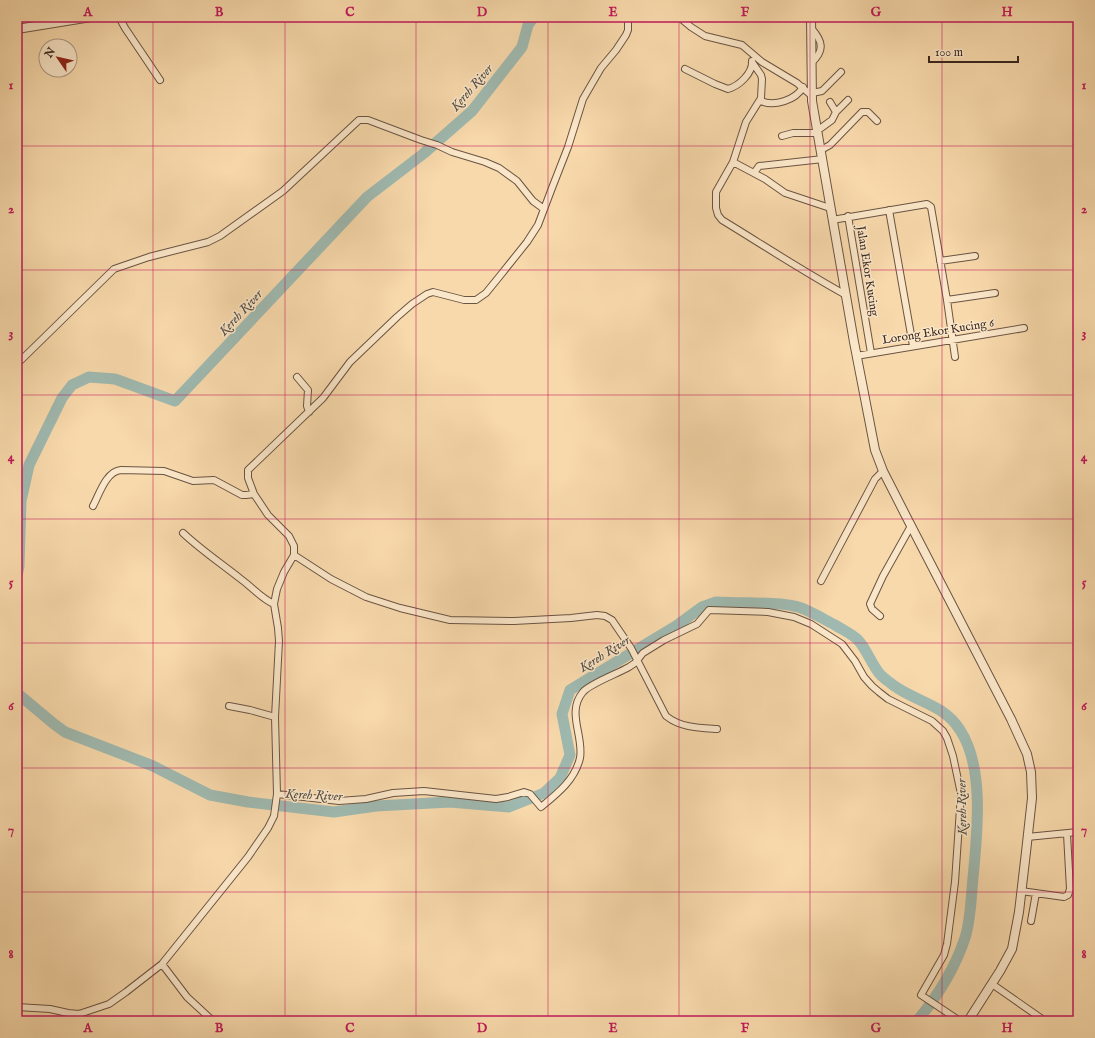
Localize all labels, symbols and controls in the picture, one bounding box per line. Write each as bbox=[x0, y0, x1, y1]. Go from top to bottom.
text: A bbox=[83, 4, 94, 21]
text: B bbox=[215, 4, 224, 21]
text: C bbox=[345, 4, 355, 21]
text: D bbox=[477, 4, 488, 21]
text: E bbox=[608, 4, 618, 21]
text: F bbox=[741, 4, 750, 21]
text: G bbox=[871, 4, 882, 21]
text: H bbox=[1001, 4, 1013, 21]
north arrow bbox=[38, 38, 78, 78]
scale bar bbox=[929, 38, 1018, 64]
text: N bbox=[42, 45, 59, 62]
text: 100 m bbox=[935, 45, 963, 60]
water label: Kereh River bbox=[446, 61, 498, 116]
text: 1 bbox=[9, 77, 14, 94]
text: 1 bbox=[1082, 77, 1087, 94]
text: 2 bbox=[8, 201, 14, 218]
text: 2 bbox=[1081, 201, 1087, 218]
street label: Jalan Ekor Kucing bbox=[852, 223, 882, 318]
water label: Kereh River bbox=[215, 286, 267, 340]
street label: Lorong Ekor Kucing 6 bbox=[881, 315, 996, 348]
text: 3 bbox=[9, 325, 14, 342]
text: 3 bbox=[1082, 325, 1087, 342]
text: 4 bbox=[8, 449, 15, 466]
text: 4 bbox=[1081, 449, 1088, 466]
text: 5 bbox=[9, 574, 14, 591]
text: 5 bbox=[1082, 574, 1087, 591]
water label: Kereh River bbox=[575, 632, 634, 677]
text: 6 bbox=[8, 698, 14, 715]
text: 6 bbox=[1081, 698, 1087, 715]
water label: Kereh River bbox=[953, 778, 972, 837]
water label: Kereh River bbox=[284, 785, 343, 806]
text: 7 bbox=[8, 822, 14, 839]
text: 7 bbox=[1081, 822, 1087, 839]
text: 8 bbox=[8, 946, 14, 963]
text: 8 bbox=[1081, 946, 1087, 963]
text: A bbox=[83, 1020, 94, 1037]
text: B bbox=[215, 1020, 224, 1037]
text: C bbox=[345, 1020, 355, 1037]
text: D bbox=[477, 1020, 488, 1037]
text: E bbox=[608, 1020, 618, 1037]
text: F bbox=[741, 1020, 750, 1037]
text: G bbox=[871, 1020, 882, 1037]
text: H bbox=[1001, 1020, 1013, 1037]

